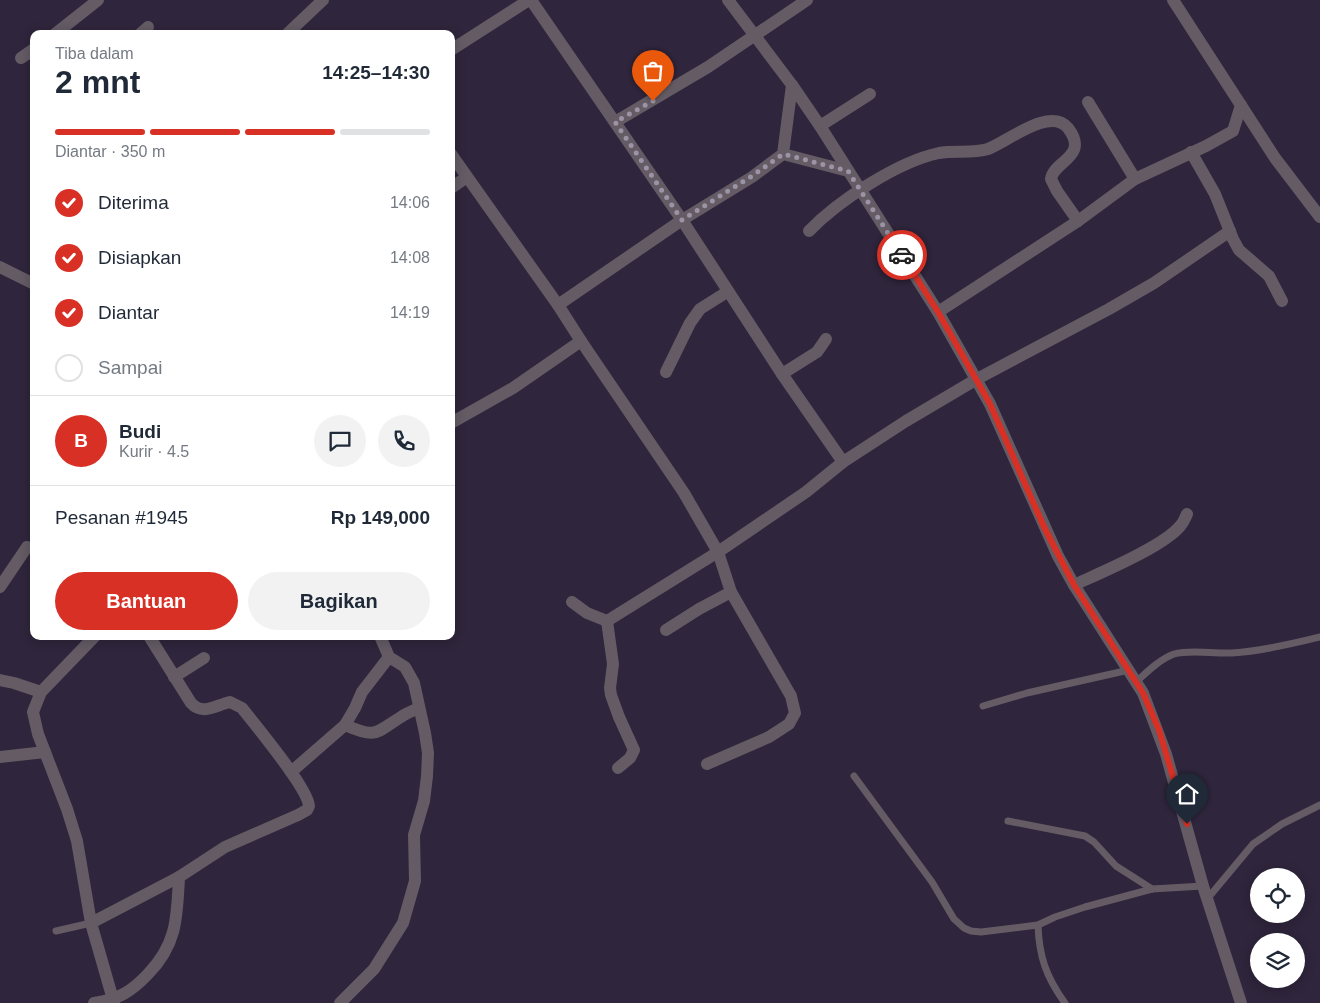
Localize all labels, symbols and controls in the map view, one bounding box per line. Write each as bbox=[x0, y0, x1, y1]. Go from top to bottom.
text: Tiba dalam bbox=[55, 45, 134, 62]
pin bbox=[632, 50, 674, 101]
icon: bag bbox=[639, 57, 667, 85]
text: 14:25–14:30 bbox=[322, 62, 430, 83]
text: 2 mnt bbox=[55, 64, 140, 100]
text: Diantar · 350 m bbox=[55, 143, 165, 160]
icon: check bbox=[55, 189, 83, 217]
text: Diterima bbox=[98, 192, 169, 213]
text: 14:06 bbox=[390, 194, 430, 211]
courier bbox=[877, 230, 927, 280]
icon: car bbox=[888, 241, 916, 269]
icon: check bbox=[55, 244, 83, 272]
text: Disiapkan bbox=[98, 247, 181, 268]
text: 14:08 bbox=[390, 249, 430, 266]
icon: check bbox=[55, 299, 83, 327]
text: Diantar bbox=[98, 302, 159, 323]
text: 14:19 bbox=[390, 304, 430, 321]
text: Sampai bbox=[98, 357, 162, 378]
button: chat bbox=[314, 415, 366, 467]
button: phone bbox=[378, 415, 430, 467]
text: Budi bbox=[119, 421, 161, 442]
text: B bbox=[74, 430, 88, 451]
text: Kurir · 4.5 bbox=[119, 443, 189, 460]
text: Pesanan #1945 bbox=[55, 507, 188, 528]
text: Rp 149,000 bbox=[331, 507, 430, 528]
button: Bantuan bbox=[55, 572, 238, 630]
button: Bagikan bbox=[248, 572, 430, 630]
pin bbox=[1166, 773, 1208, 824]
icon: home bbox=[1173, 780, 1201, 808]
map controls bbox=[1250, 868, 1305, 988]
button: locate bbox=[1250, 868, 1305, 923]
button: layers bbox=[1250, 933, 1305, 988]

